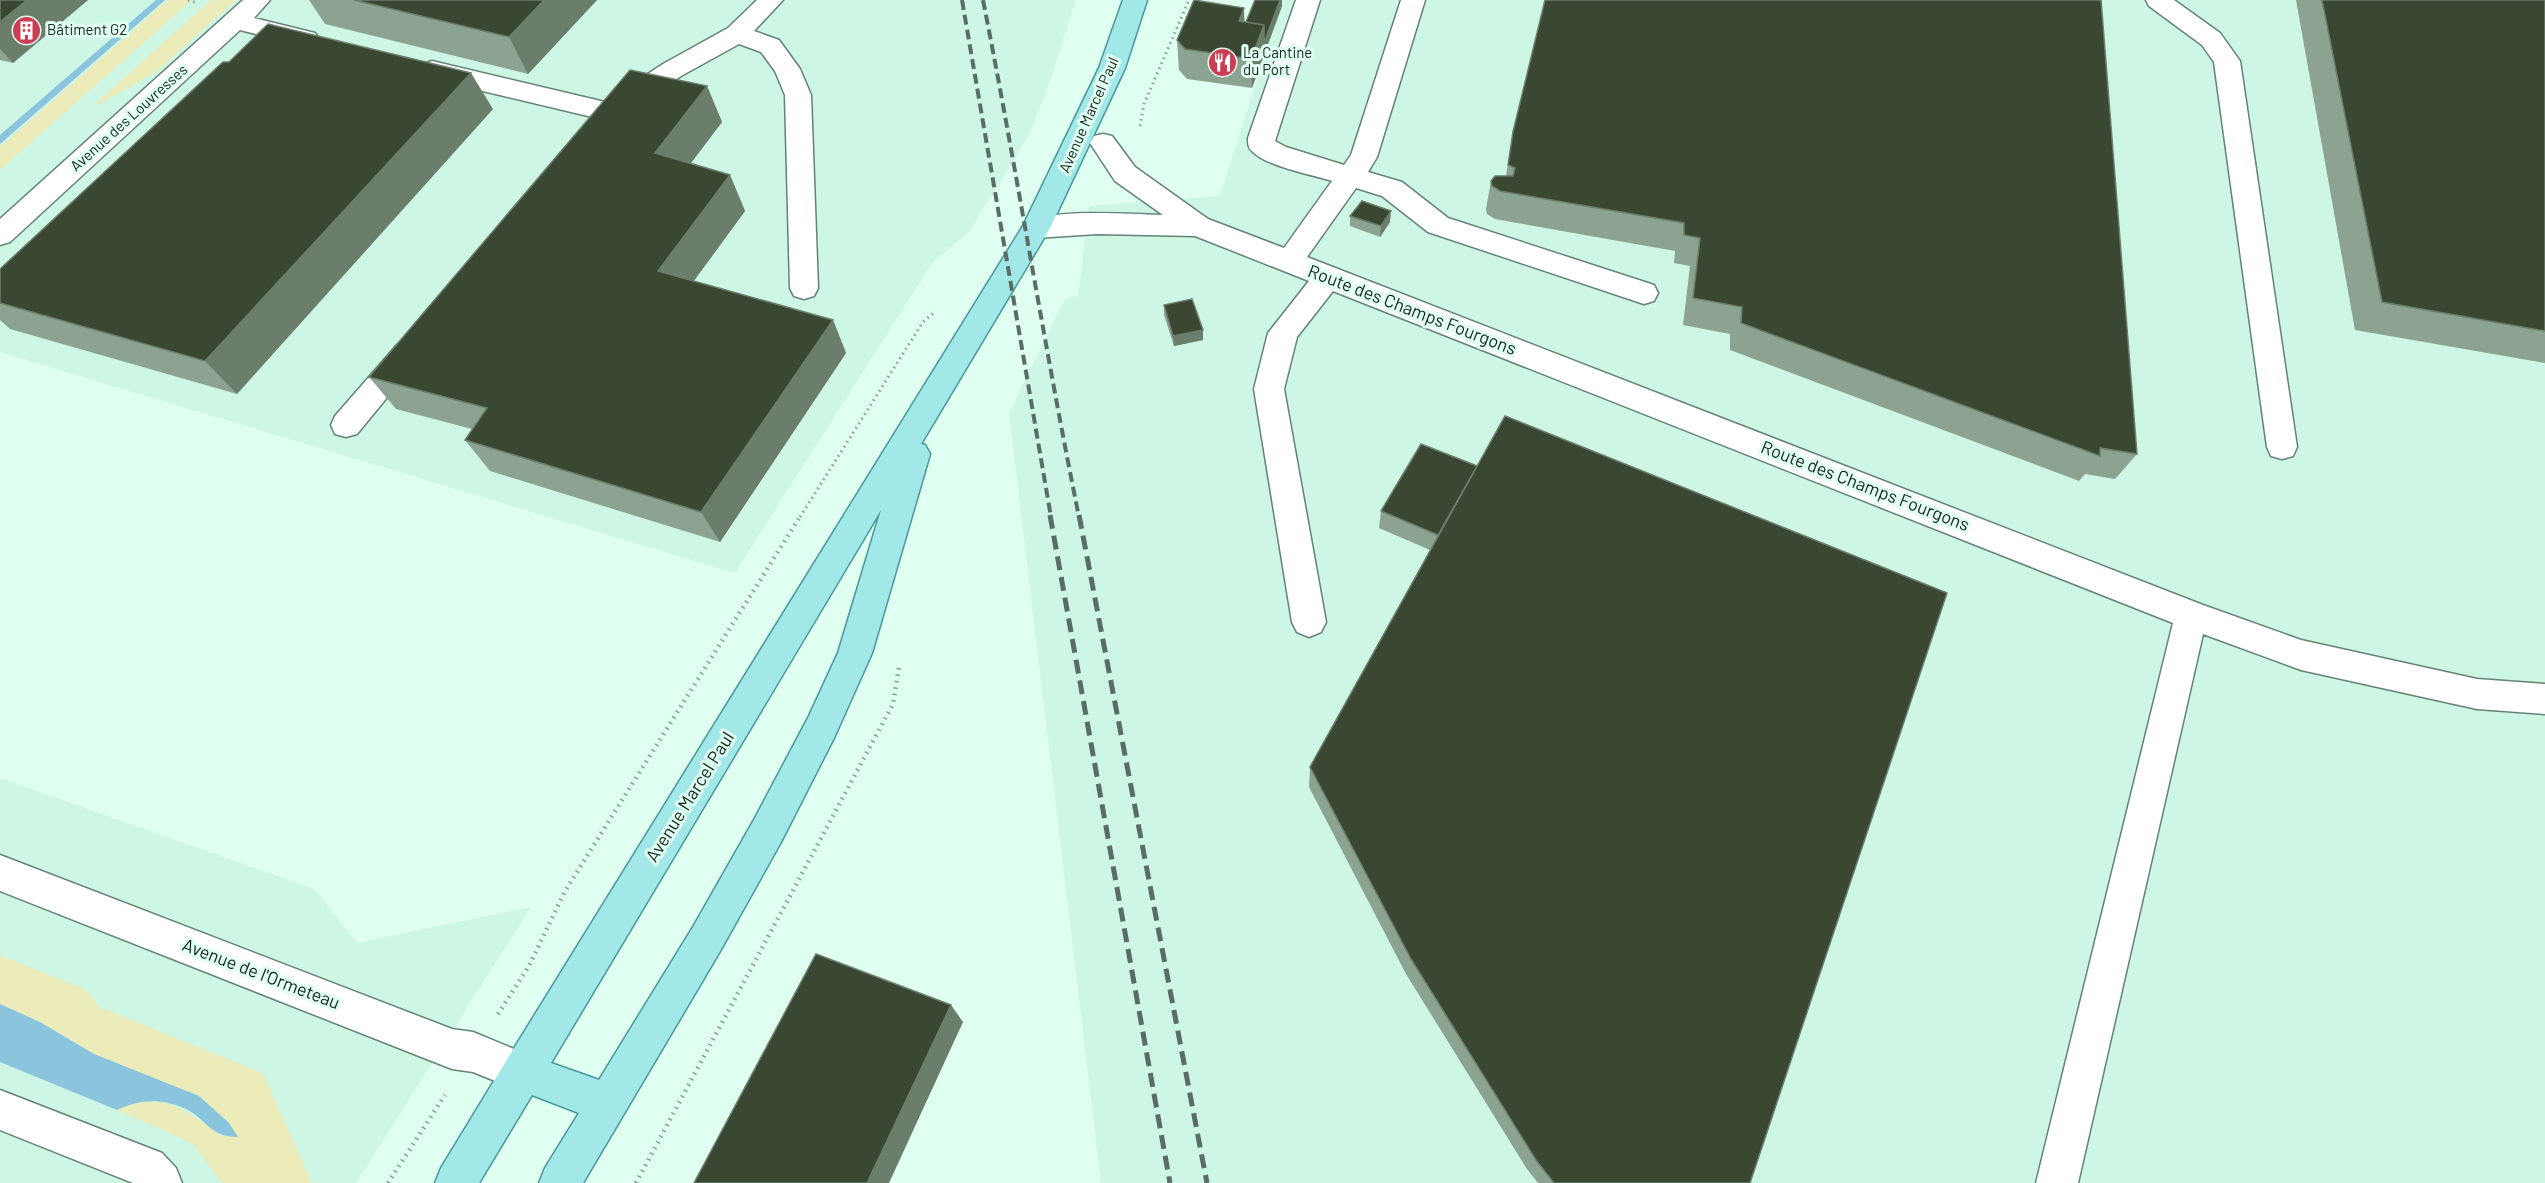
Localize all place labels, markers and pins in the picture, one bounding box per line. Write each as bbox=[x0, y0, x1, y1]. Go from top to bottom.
building icon: Bâtiment G2 bbox=[10, 14, 42, 46]
place label: Bâtiment G2 bbox=[47, 20, 127, 38]
place label: La Cantine du Port bbox=[1243, 43, 1312, 78]
restaurant icon: La Cantine du Port bbox=[1206, 46, 1238, 78]

